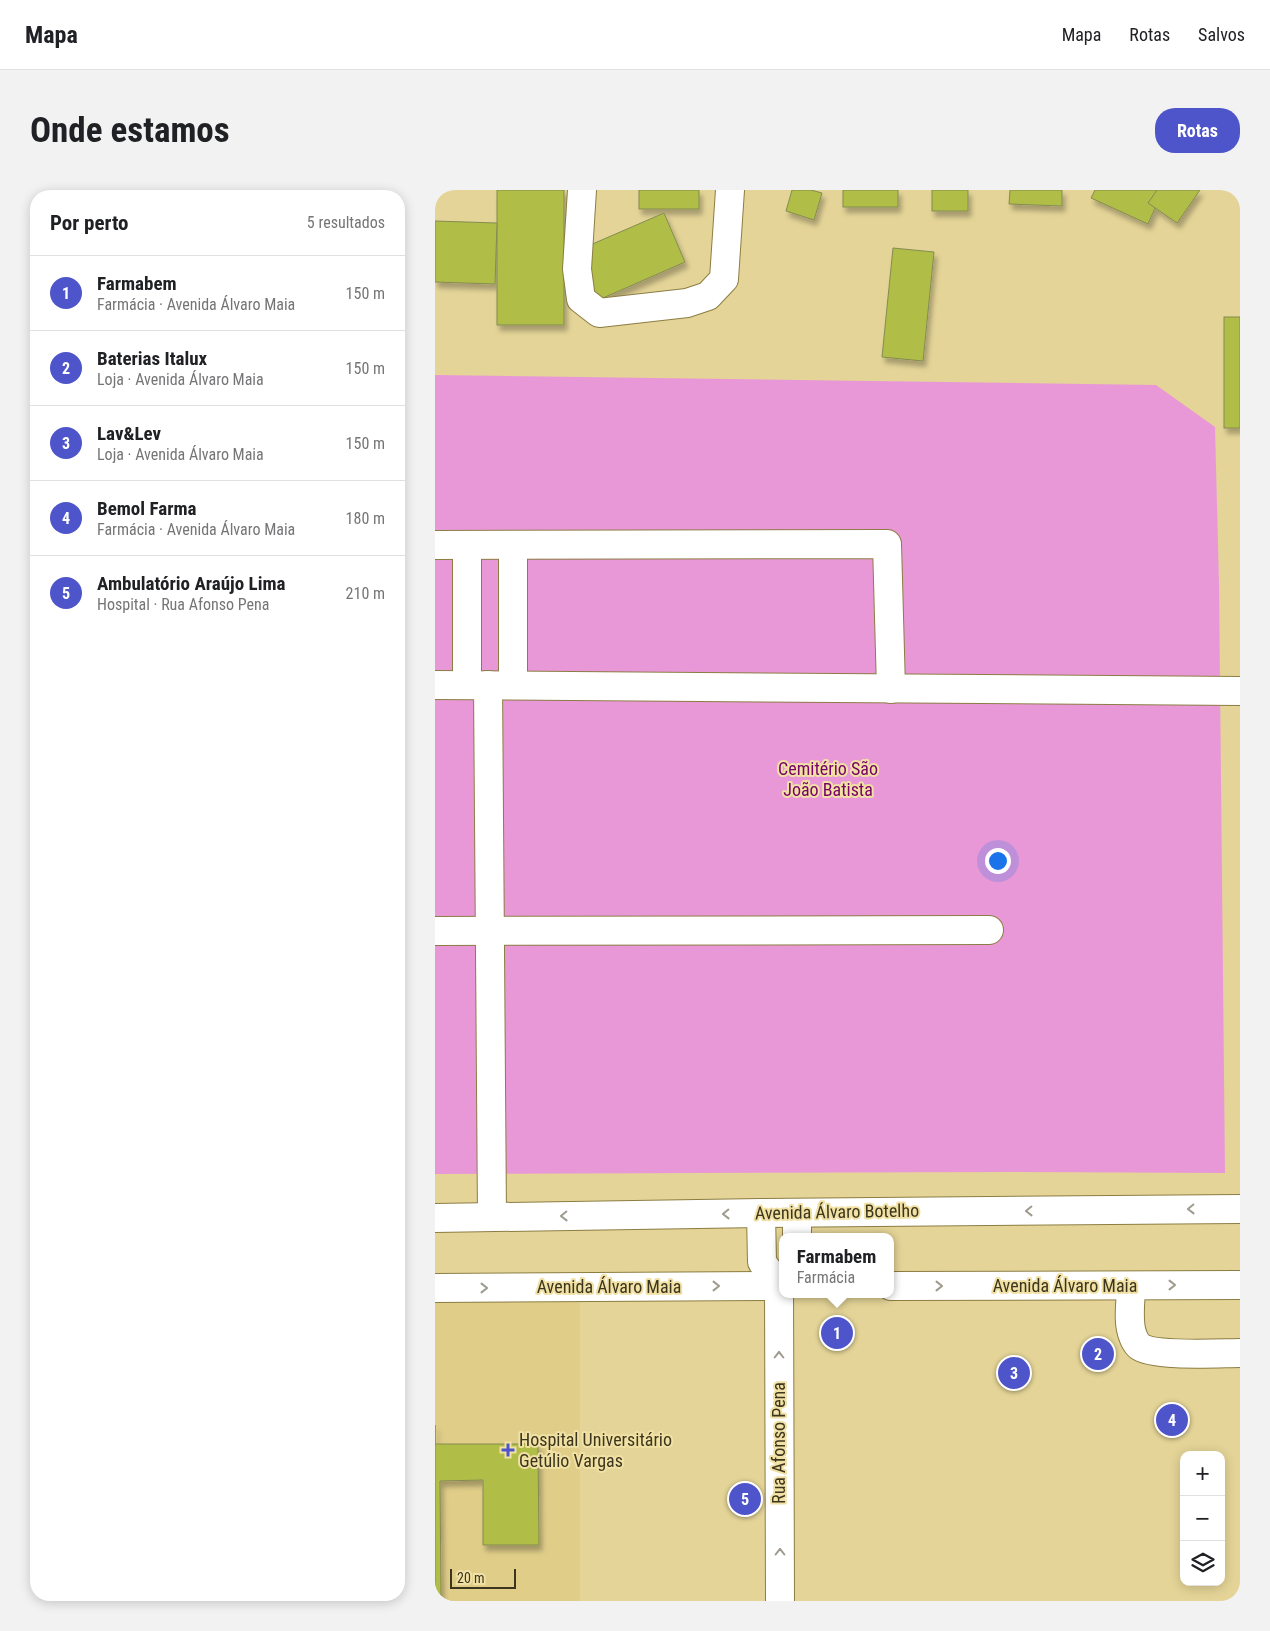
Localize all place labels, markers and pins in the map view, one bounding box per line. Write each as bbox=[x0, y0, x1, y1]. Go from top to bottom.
pin: 1 bbox=[821, 1314, 853, 1352]
pin: 2 bbox=[1082, 1335, 1114, 1373]
pin: 3 bbox=[998, 1354, 1030, 1392]
pin: 4 bbox=[1156, 1401, 1188, 1439]
place label: Hospital Universitário Getúlio Vargas bbox=[519, 1429, 672, 1471]
marker: Hospital Universitário Getúlio Vargas bbox=[501, 1443, 515, 1457]
pin: 5 bbox=[729, 1480, 761, 1518]

